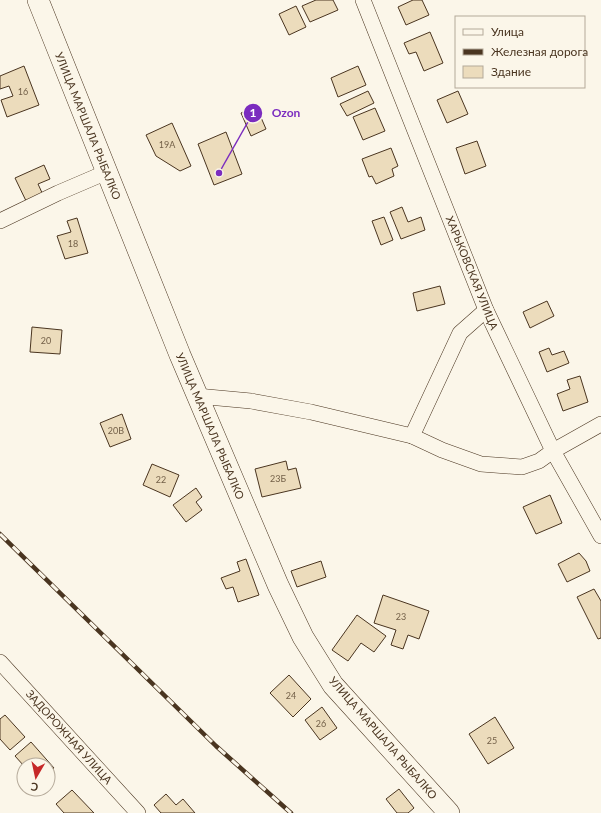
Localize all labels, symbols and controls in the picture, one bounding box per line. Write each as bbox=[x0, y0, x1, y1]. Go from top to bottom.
legend bbox=[455, 16, 585, 88]
text: Улица bbox=[491, 24, 524, 39]
text: Железная дорога bbox=[491, 44, 588, 59]
street label: УЛИЦА МАРШАЛА РЫБАЛКО bbox=[53, 50, 124, 202]
text: Здание bbox=[491, 64, 531, 79]
house number: 16 bbox=[18, 86, 28, 97]
callout: Ozon bbox=[243, 101, 308, 125]
text: 1 bbox=[250, 105, 257, 120]
text: Ozon bbox=[272, 105, 301, 120]
house number: 19А bbox=[159, 139, 176, 150]
street label: ХАРЬКОВСКАЯ УЛИЦА bbox=[444, 214, 501, 332]
house number: 18 bbox=[68, 238, 78, 249]
house number: 20 bbox=[41, 335, 51, 346]
street label: УЛИЦА МАРШАЛА РЫБАЛКО bbox=[174, 351, 247, 501]
house number: 20В bbox=[108, 425, 124, 436]
house number: 23Б bbox=[270, 473, 286, 484]
house number: 22 bbox=[156, 474, 166, 485]
house number: 23 bbox=[396, 611, 406, 622]
street label: УЛИЦА МАРШАЛА РЫБАЛКО bbox=[327, 674, 440, 802]
street label: ЗАДОРОЖНАЯ УЛИЦА bbox=[24, 687, 115, 787]
house number: 24 bbox=[286, 690, 296, 701]
house number: 26 bbox=[316, 718, 326, 729]
house number: 25 bbox=[487, 735, 497, 746]
north arrow bbox=[16, 757, 56, 797]
text: С bbox=[29, 780, 39, 794]

